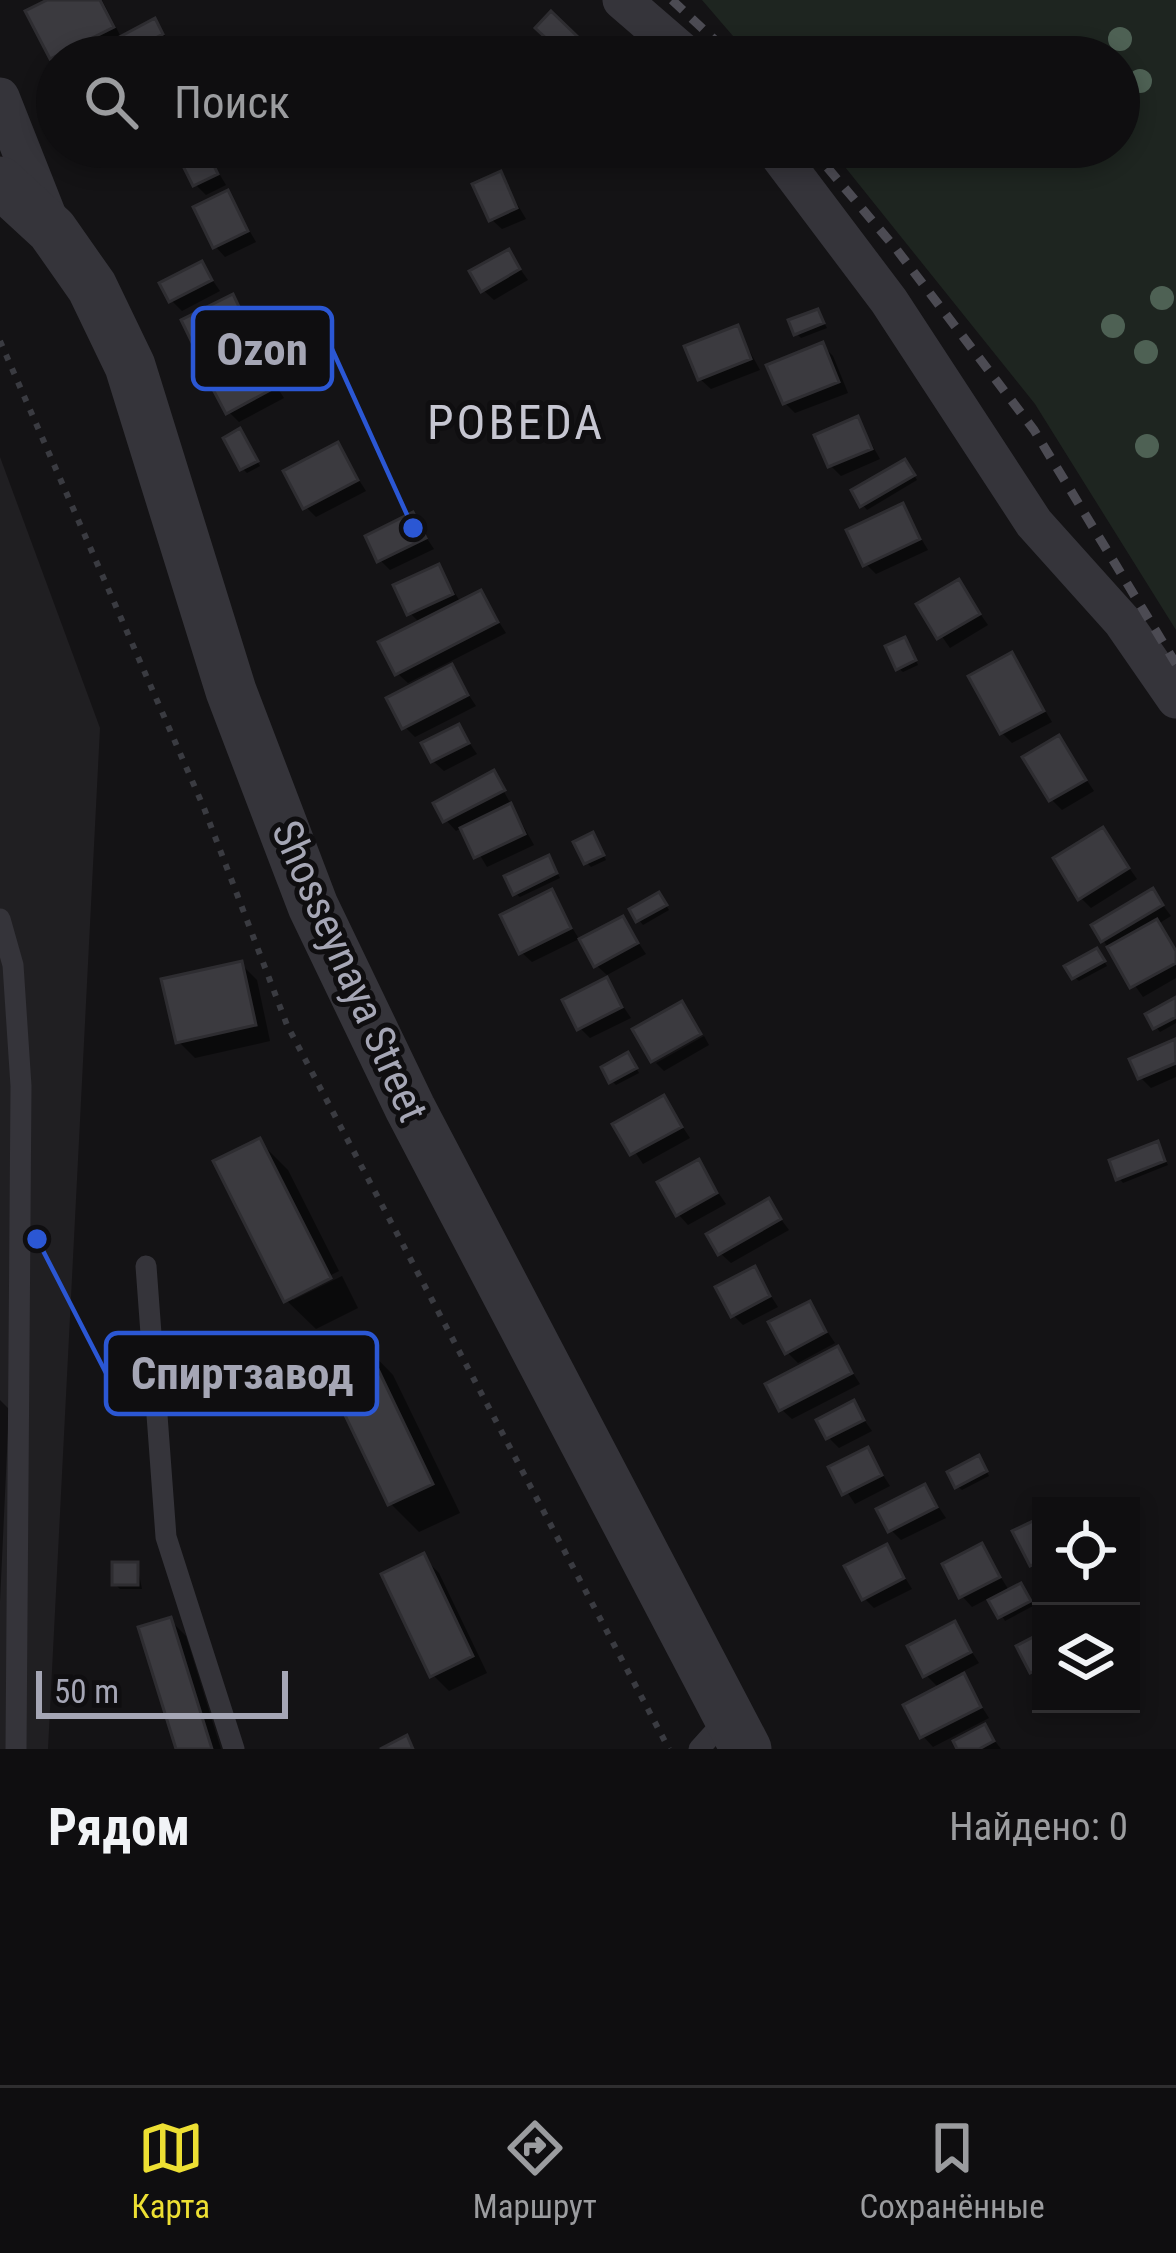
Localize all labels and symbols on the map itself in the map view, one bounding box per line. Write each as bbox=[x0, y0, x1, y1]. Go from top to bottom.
callout: Ozon bbox=[193, 308, 332, 389]
text: Ozon bbox=[216, 323, 308, 376]
district label: POBEDA bbox=[427, 394, 605, 451]
street label: Shosseynaya Street bbox=[262, 813, 438, 1129]
callout: Спиртзавод bbox=[106, 1333, 377, 1414]
text: Спиртзавод bbox=[131, 1347, 353, 1400]
scale bar bbox=[36, 1665, 288, 1718]

